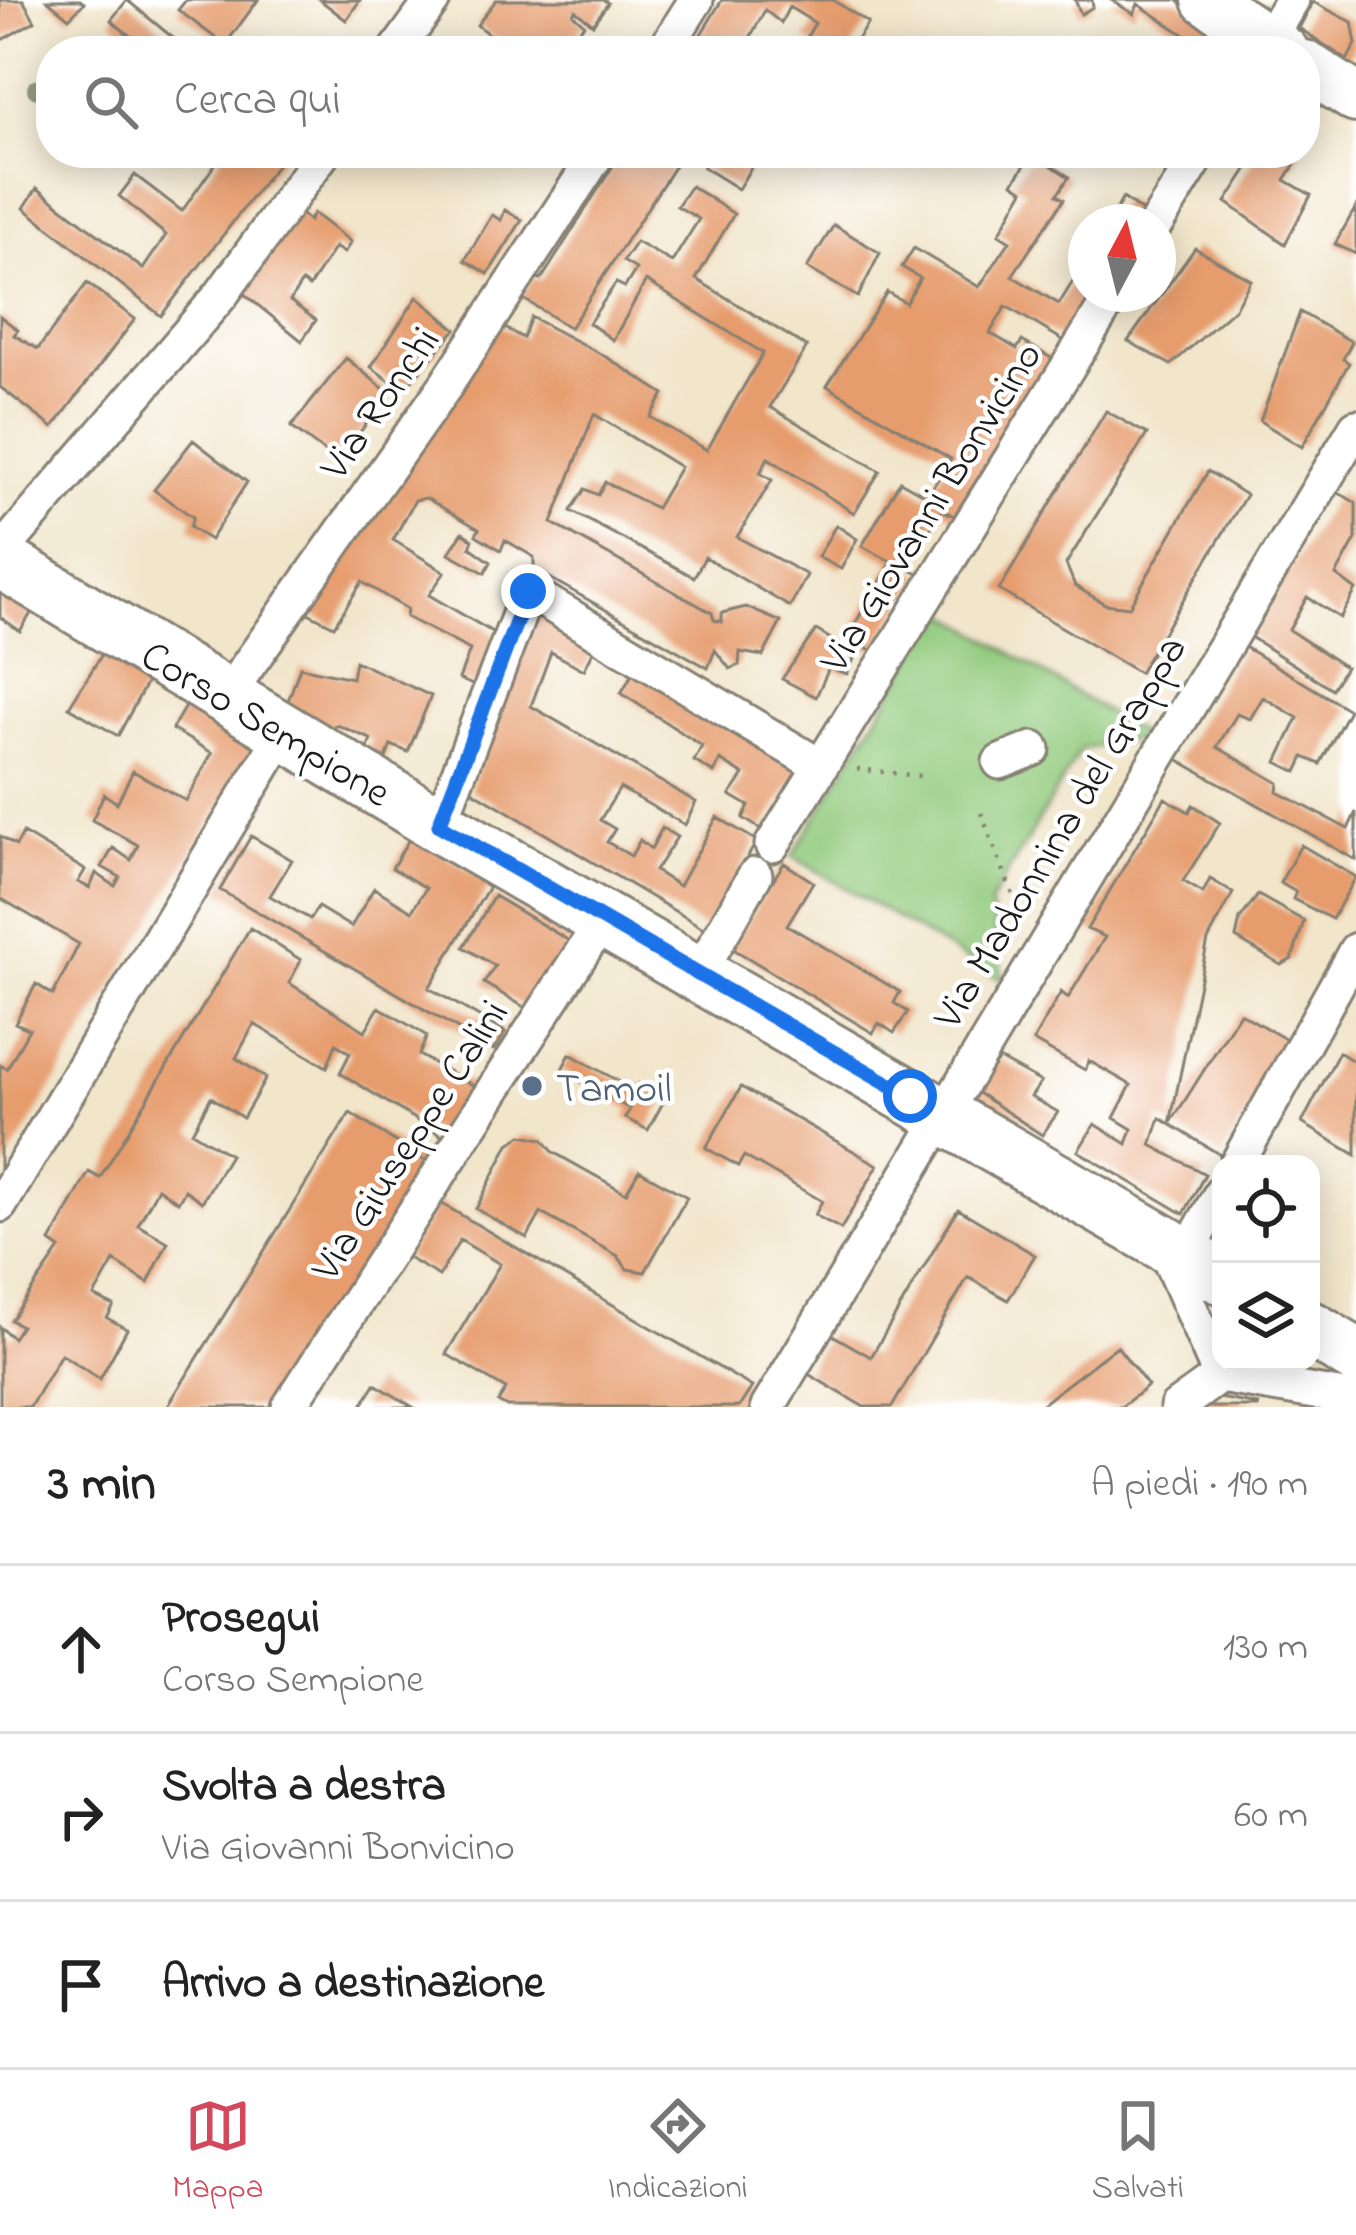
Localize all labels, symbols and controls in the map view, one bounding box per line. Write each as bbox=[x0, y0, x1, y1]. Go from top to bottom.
search box bbox=[36, 36, 1320, 168]
icon: search bbox=[78, 69, 144, 135]
text: Cerca qui bbox=[174, 69, 341, 135]
north arrow bbox=[1068, 204, 1176, 312]
street label: Via Ronchi bbox=[306, 316, 457, 494]
street label: Via Giovanni Bonvicino bbox=[806, 331, 1059, 687]
route end bbox=[501, 564, 555, 618]
street label: Via Madonnina del Grappa bbox=[919, 625, 1204, 1043]
street label: Corso Sempione bbox=[128, 627, 401, 825]
street label: Via Giuseppe Calini bbox=[297, 989, 526, 1295]
place label: Tamoil bbox=[556, 1060, 672, 1121]
route start bbox=[883, 1069, 937, 1123]
marker: Tamoil bbox=[519, 1073, 545, 1099]
map controls bbox=[1212, 1155, 1320, 1371]
button: locate bbox=[1212, 1155, 1320, 1263]
button: layers bbox=[1212, 1263, 1320, 1371]
text: 3 min bbox=[48, 1448, 156, 1523]
text: A piedi · 190 m bbox=[1091, 1457, 1308, 1514]
text: Prosegui bbox=[162, 1587, 320, 1653]
icon: ahead bbox=[48, 1616, 114, 1682]
text: 130 m bbox=[1223, 1620, 1308, 1677]
text: Corso Sempione bbox=[162, 1653, 424, 1710]
text: Svolta a destra bbox=[162, 1755, 446, 1821]
icon: right bbox=[48, 1784, 114, 1850]
text: 60 m bbox=[1234, 1788, 1308, 1845]
text: Via Giovanni Bonvicino bbox=[162, 1821, 515, 1878]
icon: arrive bbox=[48, 1952, 114, 2018]
text: Arrivo a destinazione bbox=[162, 1952, 544, 2018]
tab: Mappa bbox=[172, 2093, 264, 2213]
tab: Indicazioni bbox=[608, 2093, 748, 2213]
tab: Salvati bbox=[1092, 2093, 1184, 2213]

